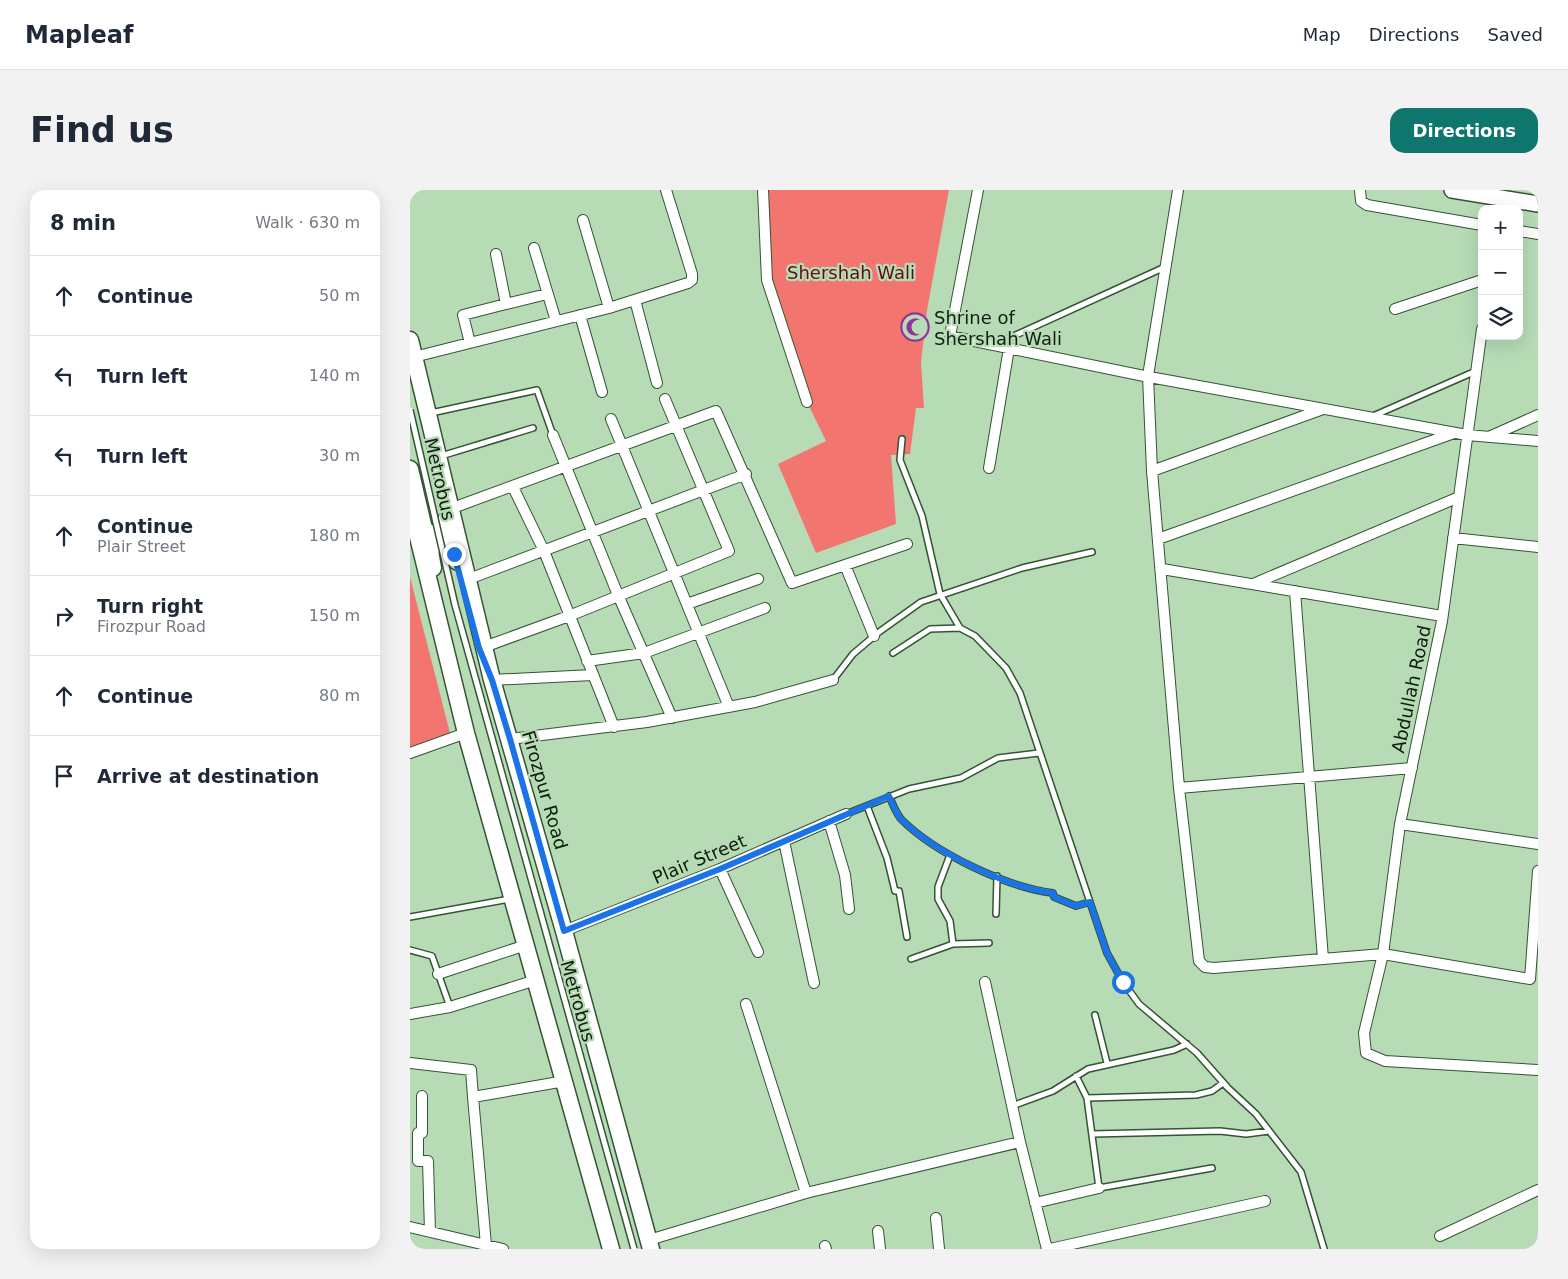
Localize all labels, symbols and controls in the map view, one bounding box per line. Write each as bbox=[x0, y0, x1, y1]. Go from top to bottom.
text: Mapleaf bbox=[25, 21, 133, 49]
text: Map bbox=[1303, 24, 1341, 45]
text: Directions bbox=[1369, 24, 1459, 45]
text: Saved bbox=[1487, 24, 1543, 45]
button: Directions bbox=[1390, 108, 1538, 153]
text: Find us bbox=[30, 110, 174, 150]
map controls bbox=[1478, 205, 1523, 340]
button: + bbox=[1478, 205, 1523, 250]
text: 8 min bbox=[50, 211, 116, 235]
text: Walk · 630 m bbox=[255, 213, 360, 232]
button: − bbox=[1478, 250, 1523, 295]
park label: Shershah Wali bbox=[787, 262, 915, 283]
icon: ahead bbox=[50, 282, 78, 310]
text: Continue bbox=[97, 285, 193, 307]
text: 50 m bbox=[319, 286, 360, 305]
button: layers bbox=[1478, 295, 1523, 340]
place label: Shrine of Shershah Wali bbox=[934, 307, 1062, 349]
mosque icon: Shrine of Shershah Wali bbox=[900, 312, 930, 342]
icon: left bbox=[50, 362, 78, 390]
text: Turn left bbox=[97, 365, 188, 387]
text: 140 m bbox=[309, 366, 360, 385]
street label: Metrobus bbox=[420, 436, 460, 522]
icon: left bbox=[50, 442, 78, 470]
text: Turn left bbox=[97, 445, 188, 467]
text: 30 m bbox=[319, 446, 360, 465]
text: Continue bbox=[97, 515, 193, 537]
icon: ahead bbox=[50, 522, 78, 550]
text: 180 m bbox=[309, 526, 360, 545]
text: Plair Street bbox=[97, 537, 186, 556]
route end bbox=[443, 543, 466, 566]
text: Turn right bbox=[97, 595, 203, 617]
icon: right bbox=[50, 602, 78, 630]
text: 150 m bbox=[309, 606, 360, 625]
text: Firozpur Road bbox=[97, 617, 206, 636]
street label: Abdullah Road bbox=[1387, 623, 1435, 755]
icon: ahead bbox=[50, 682, 78, 710]
text: Continue bbox=[97, 685, 193, 707]
text: 80 m bbox=[319, 686, 360, 705]
street label: Firozpur Road bbox=[518, 728, 572, 852]
icon: arrive bbox=[50, 762, 78, 790]
text: Arrive at destination bbox=[97, 765, 319, 787]
street label: Plair Street bbox=[649, 830, 749, 888]
street label: Metrobus bbox=[556, 958, 600, 1044]
route start bbox=[1112, 971, 1135, 994]

